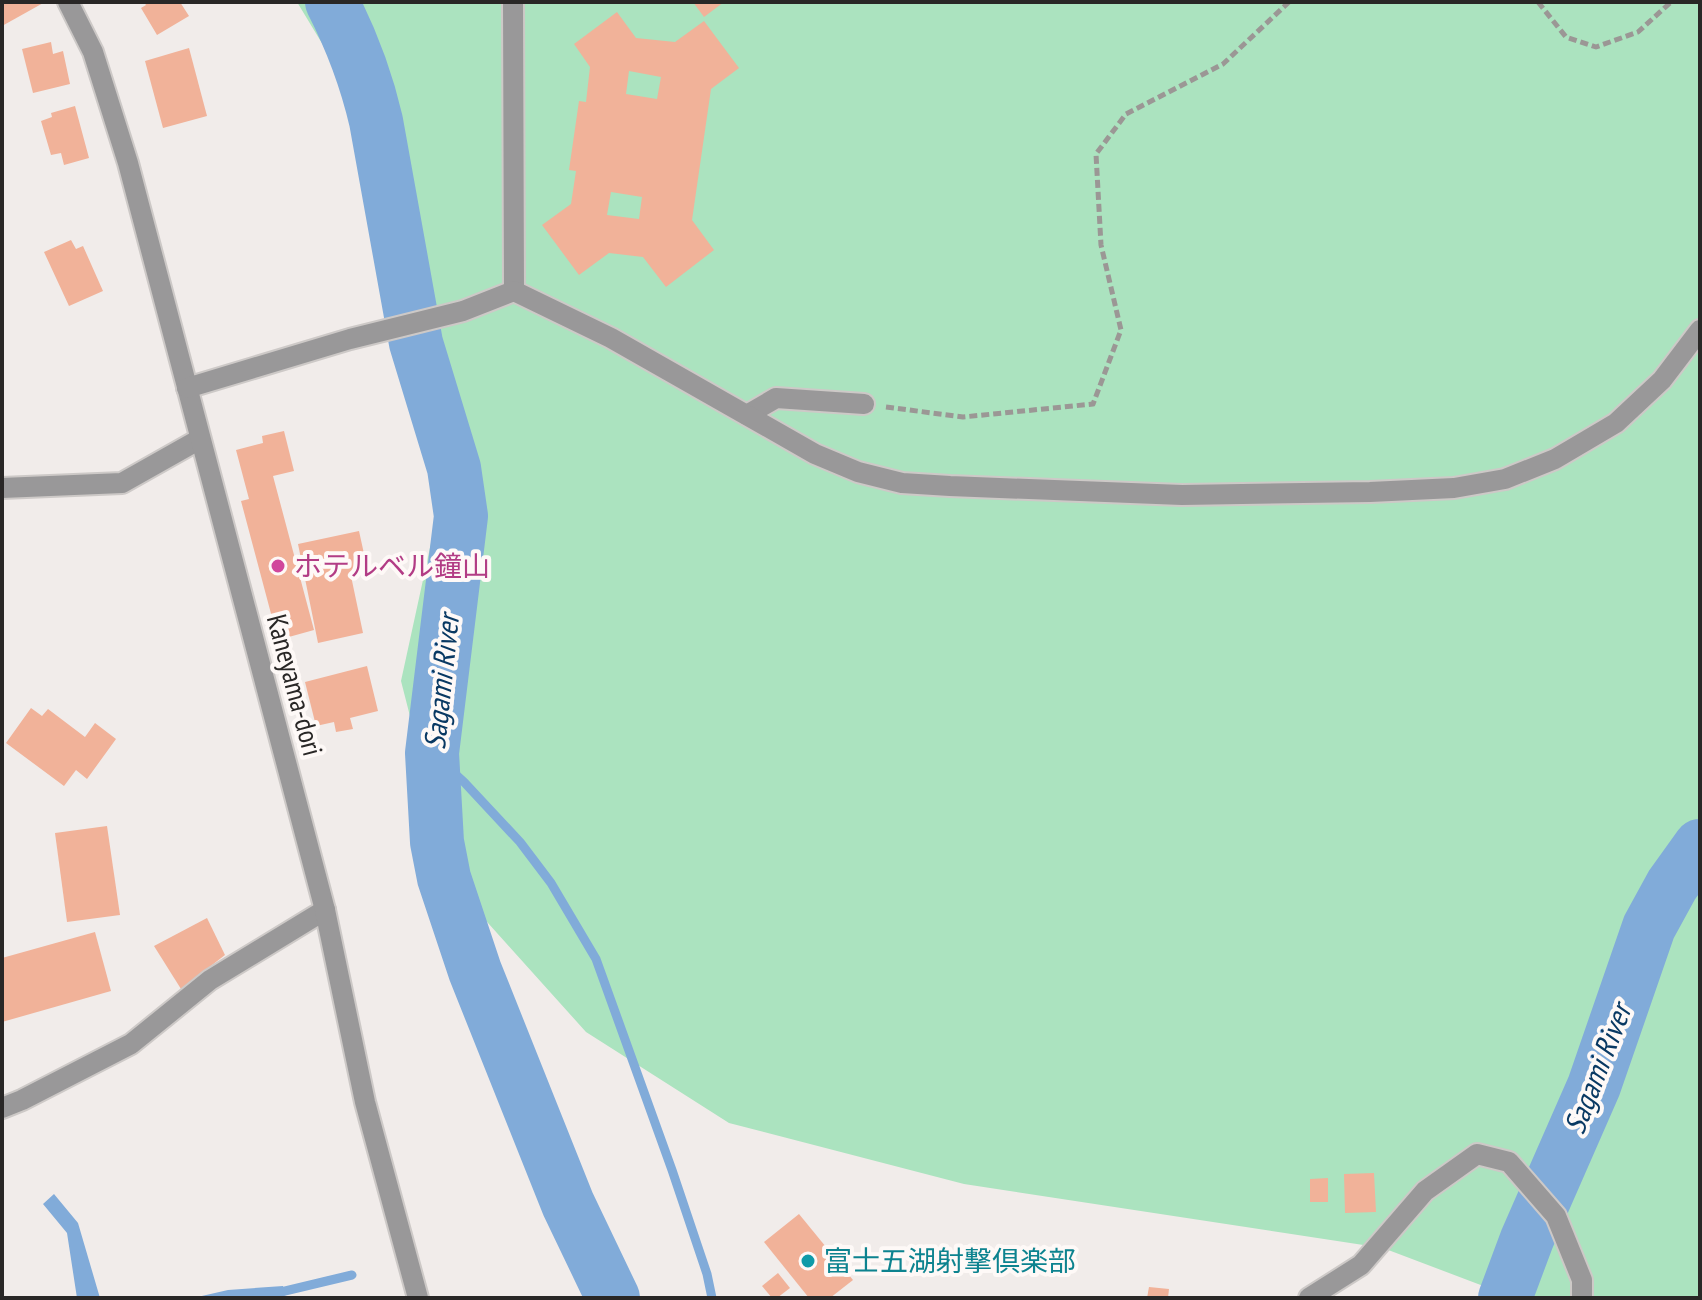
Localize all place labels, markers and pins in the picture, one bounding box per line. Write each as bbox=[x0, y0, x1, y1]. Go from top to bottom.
place label: ホテルベル鐘山 bbox=[294, 547, 490, 584]
marker: ホテルベル鐘山 bbox=[269, 557, 287, 575]
place label: 富士五湖射撃倶楽部 bbox=[824, 1242, 1076, 1279]
marker: 富士五湖射撃倶楽部 bbox=[799, 1252, 817, 1270]

